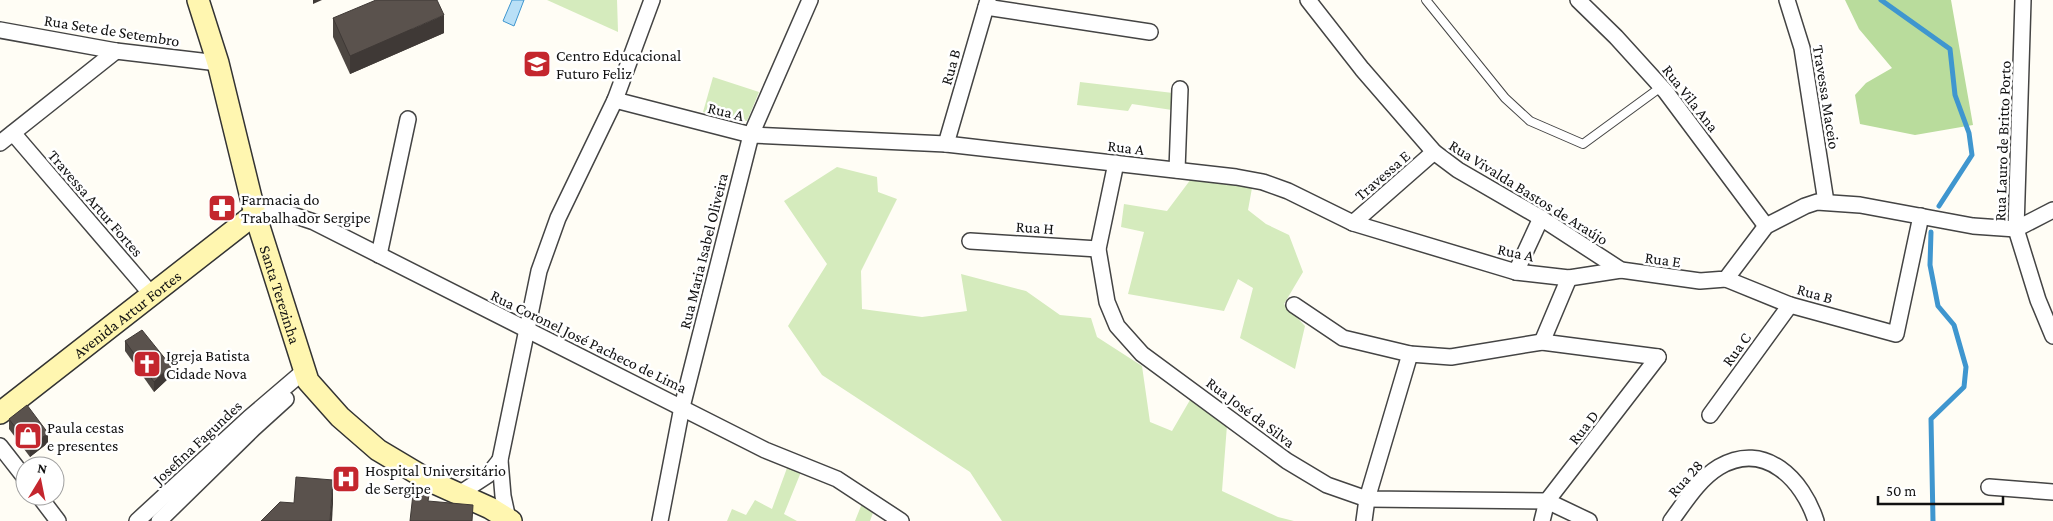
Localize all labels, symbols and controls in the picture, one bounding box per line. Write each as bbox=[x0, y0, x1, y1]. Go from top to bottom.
street label: Rua Sete de Setembro bbox=[43, 11, 181, 50]
street label: Travessa Maceio bbox=[1810, 44, 1843, 150]
place label: Centro Educacional Futuro Feliz bbox=[556, 47, 681, 82]
street label: Rua B bbox=[937, 47, 964, 87]
school or university icon: Centro Educacional Futuro Feliz bbox=[522, 49, 552, 79]
street label: Rua Lauro de Britto Porto bbox=[1991, 60, 2014, 222]
street label: Rua Vila Ana bbox=[1659, 61, 1722, 136]
street label: Rua A bbox=[706, 99, 747, 124]
street label: Rua Vivalda Bastos de Araújo bbox=[1446, 136, 1611, 249]
street label: Rua A bbox=[1107, 137, 1146, 158]
street label: Travessa Artur Fortes bbox=[45, 147, 147, 260]
street label: Travessa E bbox=[1351, 147, 1414, 204]
street label: Rua Maria Isabel Oliveira bbox=[676, 171, 731, 331]
place label: Farmacia do Trabalhador Sergipe bbox=[241, 191, 371, 227]
pharmacy icon: Farmacia do Trabalhador Sergipe bbox=[207, 193, 237, 223]
street label: Rua H bbox=[1015, 218, 1055, 237]
street label: Rua A bbox=[1496, 240, 1536, 265]
street label: Santa Terezinha bbox=[257, 243, 304, 346]
street label: Rua E bbox=[1644, 249, 1682, 270]
street label: Avenida Artur Fortes bbox=[70, 267, 184, 362]
street label: Rua B bbox=[1795, 280, 1835, 307]
street label: Rua Coronel José Pacheco de Lima bbox=[488, 287, 690, 398]
street label: Rua C bbox=[1719, 329, 1754, 369]
place label: Igreja Batista Cidade Nova bbox=[166, 347, 250, 382]
church icon: Igreja Batista Cidade Nova bbox=[132, 349, 162, 379]
street label: Rua José da Silva bbox=[1203, 374, 1299, 452]
street label: Josefina Fagundes bbox=[148, 397, 246, 490]
street label: Rua D bbox=[1565, 407, 1602, 448]
place label: Paula cestas e presentes bbox=[47, 419, 124, 455]
shop icon: Paula cestas e presentes bbox=[13, 421, 43, 451]
north arrow bbox=[15, 456, 65, 506]
street label: Rua 28 bbox=[1664, 456, 1706, 500]
text: N bbox=[36, 459, 49, 477]
place label: Hospital Universitário de Sergipe bbox=[365, 462, 506, 498]
hospital icon: Hospital Universitário de Sergipe bbox=[331, 464, 361, 494]
scale bar bbox=[1878, 474, 2003, 506]
text: 50 m bbox=[1886, 483, 1916, 499]

